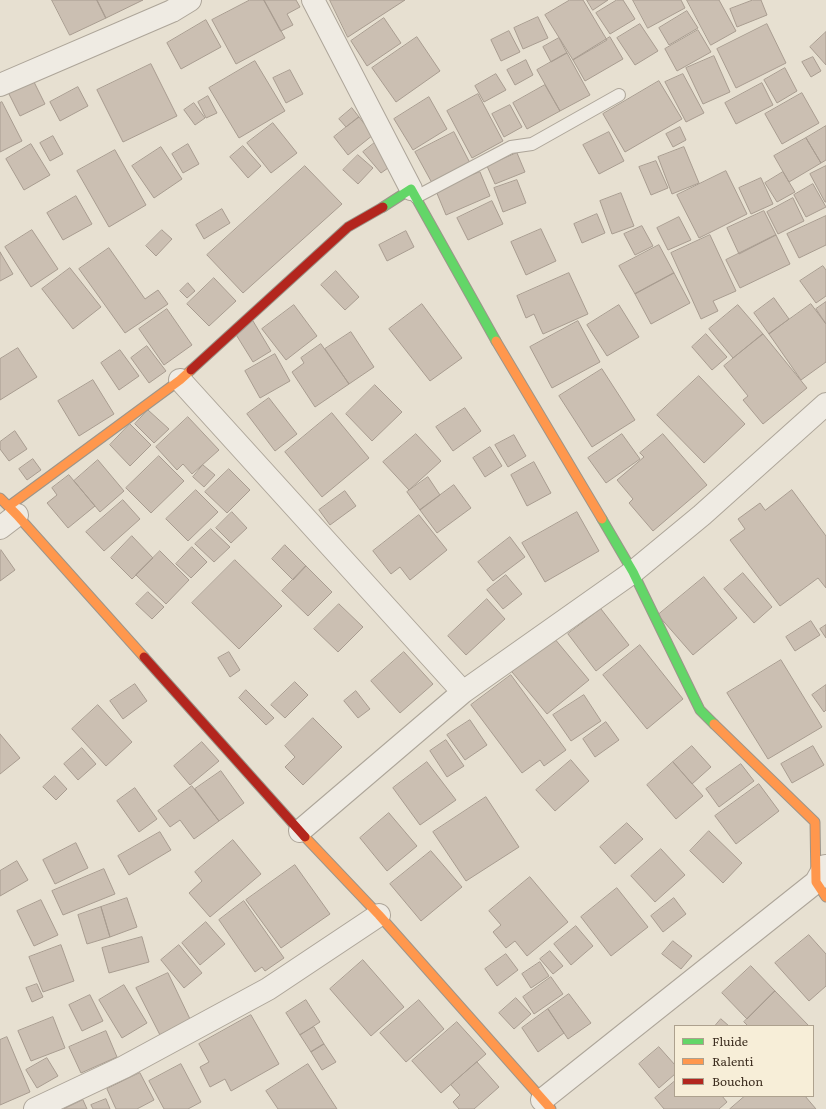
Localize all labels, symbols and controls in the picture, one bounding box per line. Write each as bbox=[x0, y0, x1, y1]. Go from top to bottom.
legend bbox=[674, 1025, 814, 1097]
text: Fluide bbox=[712, 1032, 748, 1050]
text: Ralenti bbox=[712, 1052, 753, 1070]
text: Bouchon bbox=[712, 1072, 763, 1090]

